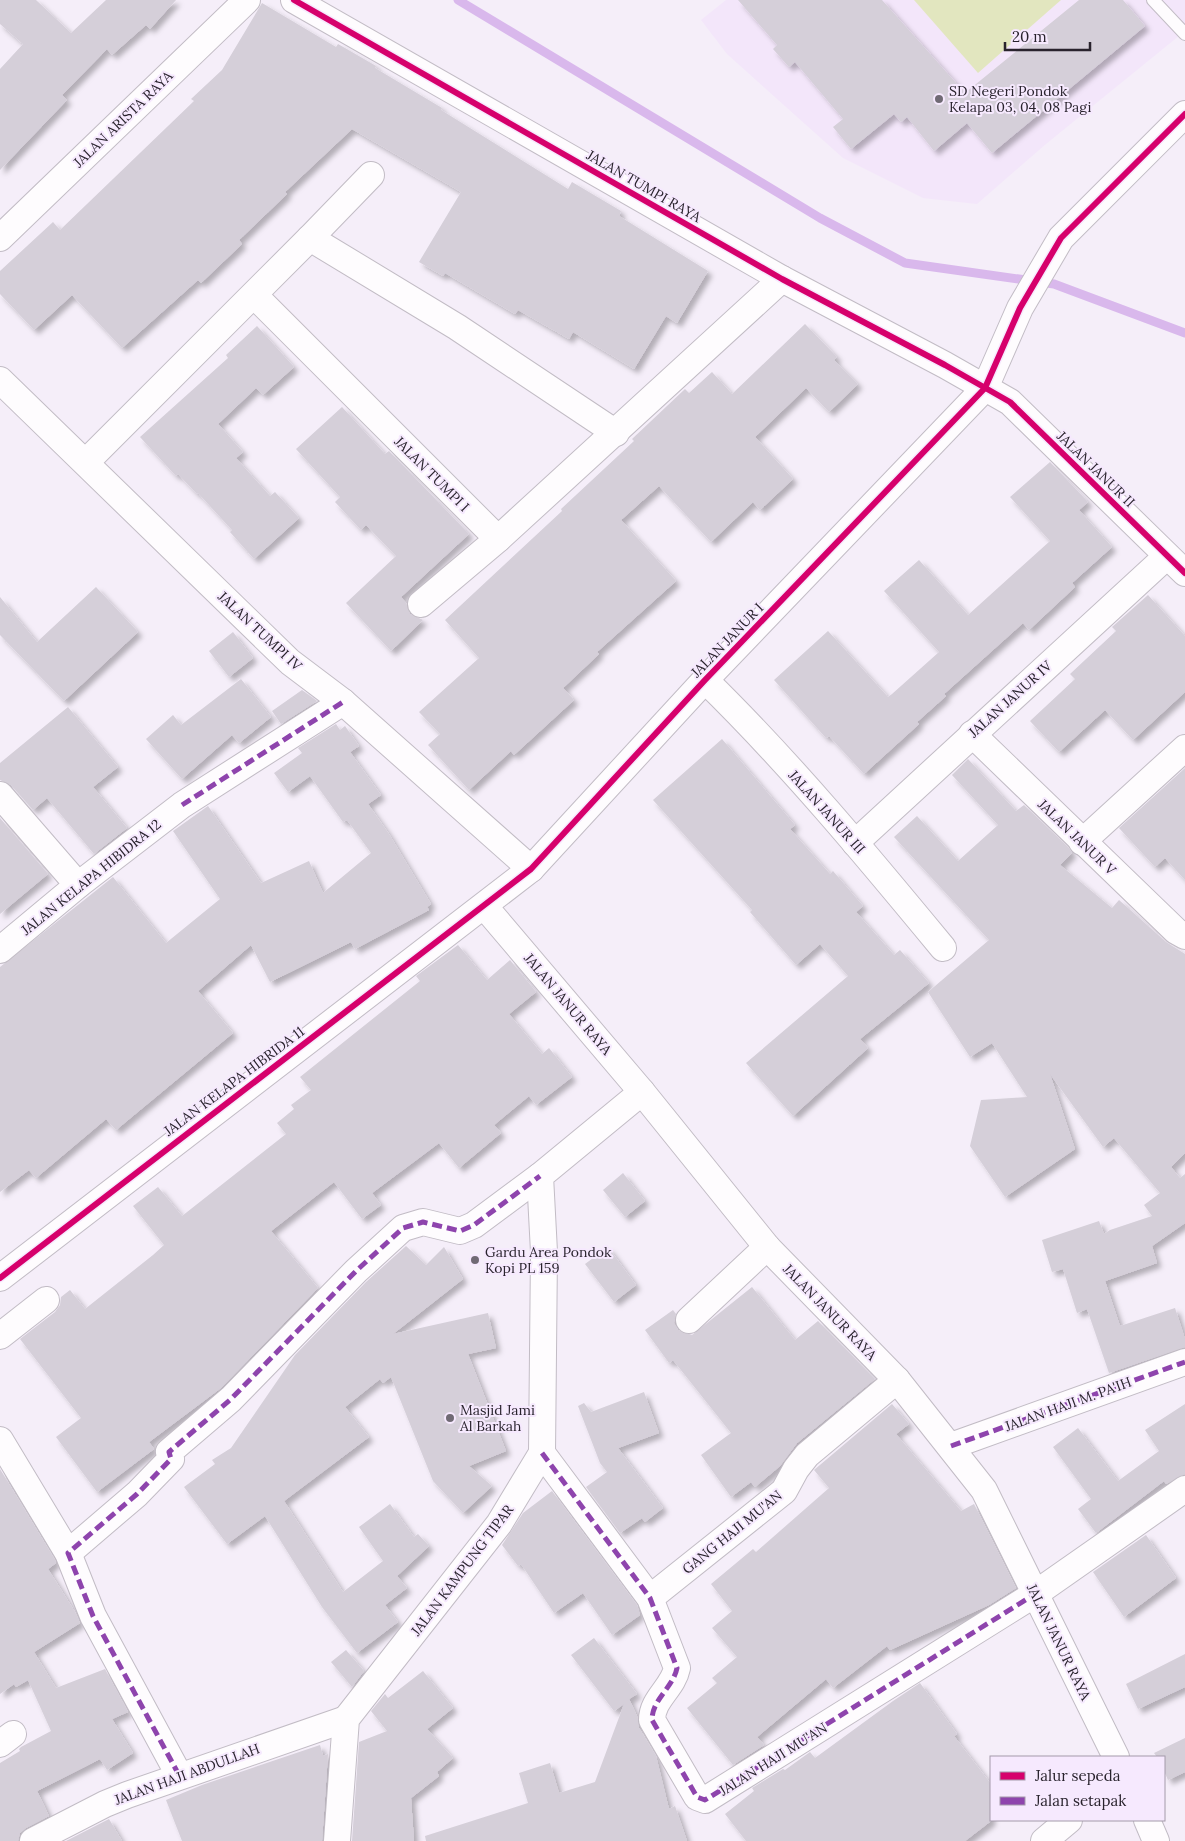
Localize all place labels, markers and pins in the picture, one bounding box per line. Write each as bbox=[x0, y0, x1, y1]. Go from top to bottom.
place label: SD Negeri Pondok Kelapa 03, 04, 08 Pagi bbox=[949, 82, 1091, 116]
marker: SD Negeri Pondok Kelapa 03, 04, 08 Pagi bbox=[933, 93, 945, 105]
place label: Gardu Area Pondok Kopi PL 159 bbox=[485, 1243, 612, 1277]
marker: Gardu Area Pondok Kopi PL 159 bbox=[469, 1254, 481, 1266]
place label: Masjid Jami Al Barkah bbox=[459, 1401, 535, 1435]
marker: Masjid Jami Al Barkah bbox=[444, 1412, 456, 1424]

